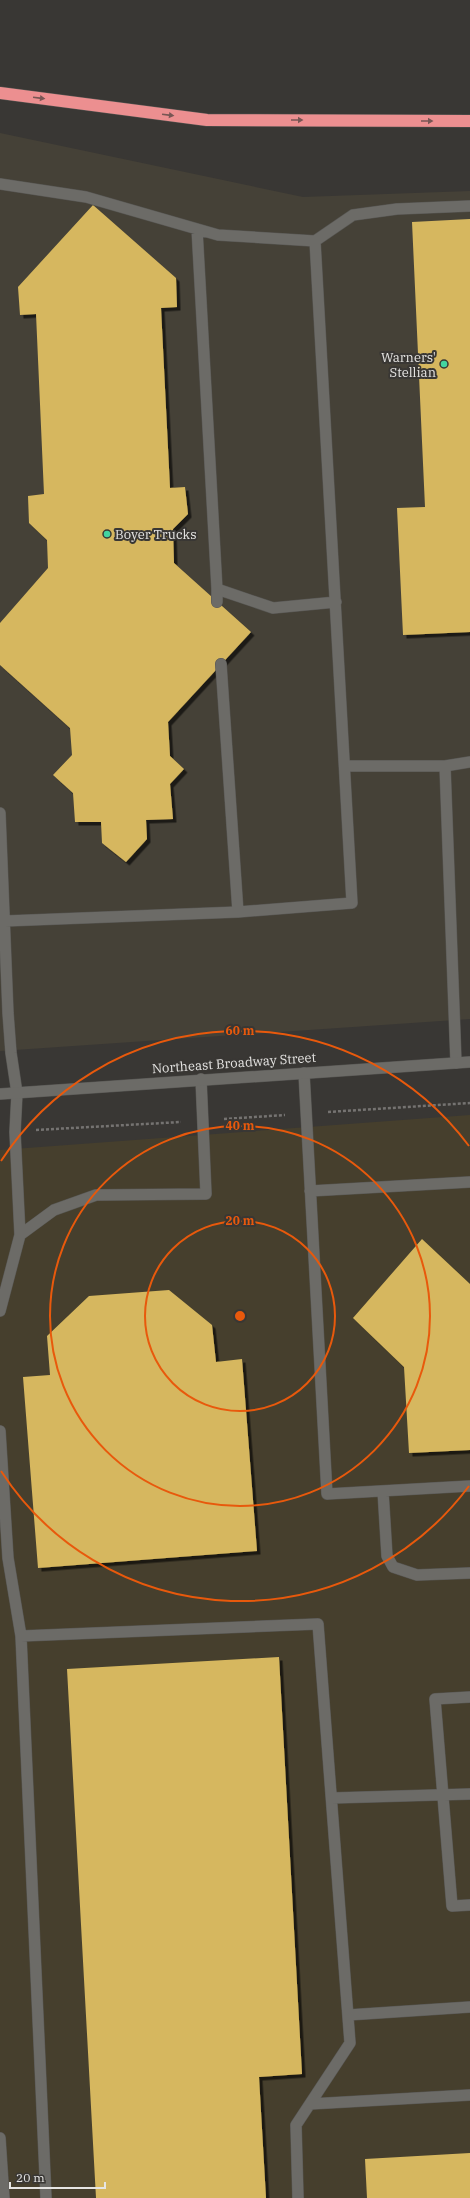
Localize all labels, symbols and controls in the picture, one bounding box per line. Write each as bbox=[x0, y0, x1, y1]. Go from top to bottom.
one-way arrow bbox=[33, 95, 45, 101]
one-way arrow bbox=[162, 112, 174, 118]
one-way arrow bbox=[291, 117, 304, 123]
one-way arrow bbox=[421, 118, 434, 124]
place label: Warners' Stellian bbox=[381, 349, 436, 381]
marker: Warners' Stellian bbox=[439, 359, 449, 369]
place label: Boyer Trucks bbox=[115, 526, 197, 543]
marker: Boyer Trucks bbox=[102, 529, 112, 539]
text: 60 m bbox=[226, 1023, 255, 1038]
street label: Northeast Broadway Street bbox=[151, 1049, 317, 1077]
text: 40 m bbox=[226, 1118, 255, 1133]
text: 20 m bbox=[226, 1213, 255, 1228]
centre of rings bbox=[233, 1309, 247, 1323]
scale bar bbox=[10, 2164, 105, 2190]
text: 20 m bbox=[16, 2170, 45, 2185]

